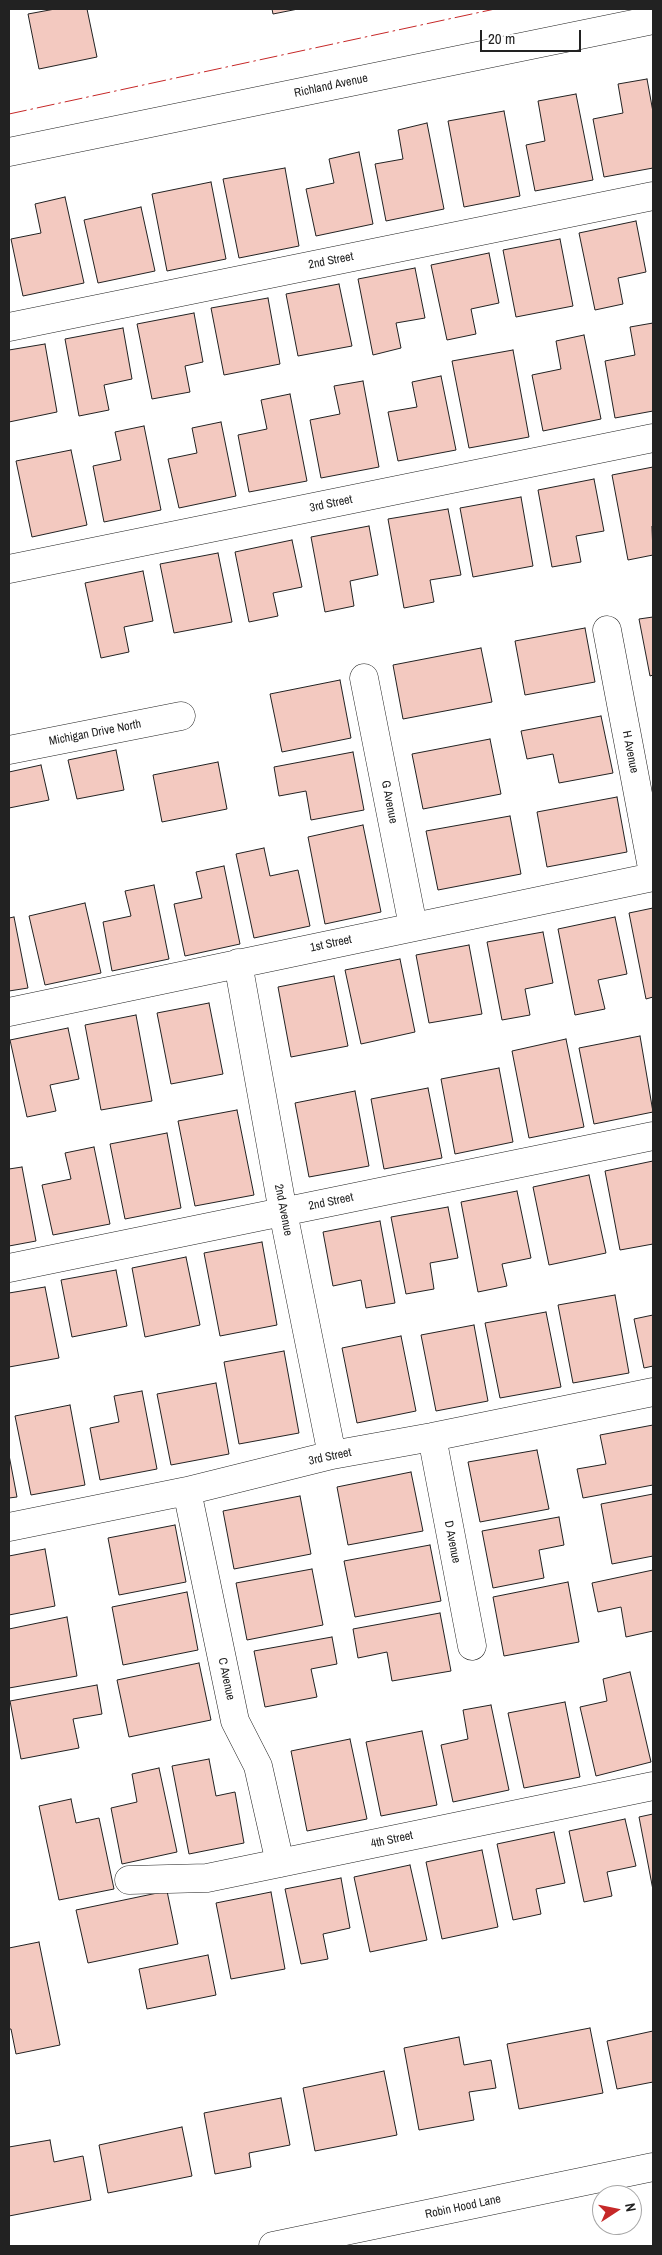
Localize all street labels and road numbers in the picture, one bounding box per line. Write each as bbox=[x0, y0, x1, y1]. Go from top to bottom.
street label: Richland Avenue bbox=[293, 71, 369, 101]
street label: 2nd Street bbox=[307, 250, 355, 272]
street label: 3rd Street bbox=[308, 492, 354, 516]
street label: Michigan Drive North bbox=[48, 717, 142, 749]
street label: H Avenue bbox=[619, 729, 641, 775]
street label: G Avenue bbox=[378, 779, 400, 825]
street label: 1st Street bbox=[309, 933, 353, 955]
street label: 2nd Avenue bbox=[271, 1183, 295, 1237]
street label: 2nd Street bbox=[307, 1190, 355, 1214]
street label: 3rd Street bbox=[307, 1445, 353, 1469]
street label: D Avenue bbox=[441, 1519, 463, 1565]
street label: C Avenue bbox=[214, 1656, 238, 1702]
street label: 4th Street bbox=[370, 1829, 414, 1851]
street label: Robin Hood Lane bbox=[424, 2192, 502, 2222]

